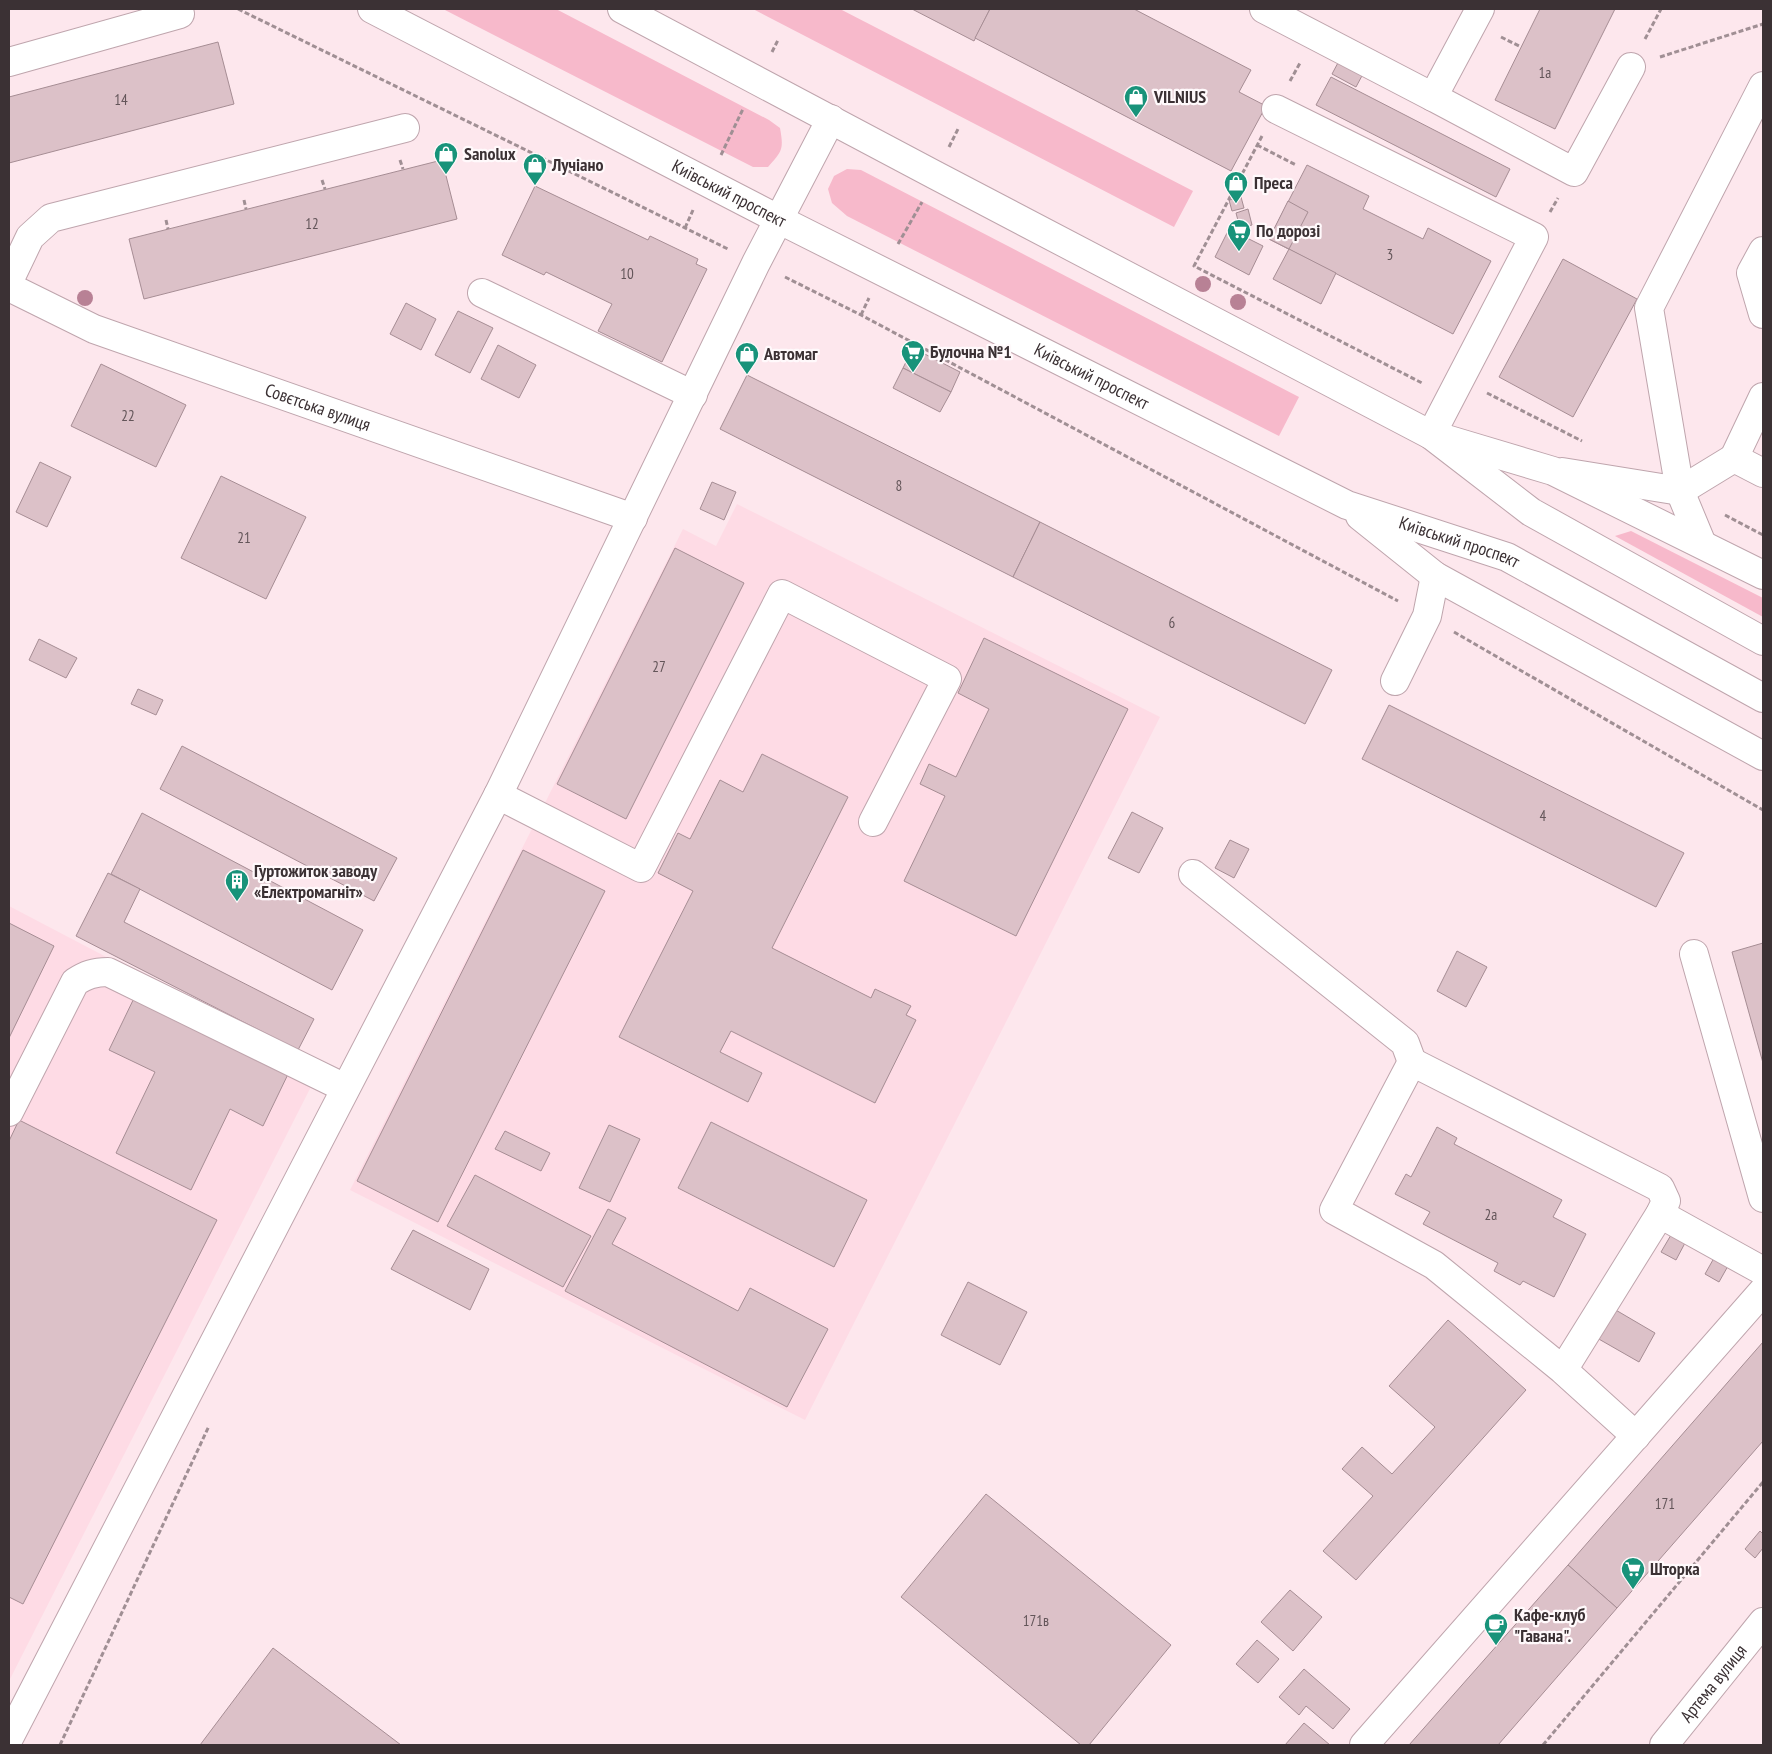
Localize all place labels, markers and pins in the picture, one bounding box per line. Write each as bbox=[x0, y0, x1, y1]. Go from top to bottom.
shop icon: VILNIUS bbox=[1123, 84, 1149, 118]
place label: VILNIUS bbox=[1153, 85, 1206, 108]
shop icon: Sanolux bbox=[433, 141, 459, 175]
place label: Sanolux bbox=[464, 142, 516, 165]
shop icon: Лучіано bbox=[522, 152, 548, 186]
place label: Лучіано bbox=[551, 153, 604, 176]
shop icon: Преса bbox=[1223, 170, 1249, 204]
place label: Преса bbox=[1254, 171, 1293, 194]
supermarket icon: По дорозі bbox=[1226, 218, 1252, 252]
place label: По дорозі bbox=[1256, 219, 1320, 242]
supermarket icon: Булочна №1 bbox=[900, 339, 926, 373]
place label: Булочна №1 bbox=[930, 340, 1012, 363]
shop icon: Автомаг bbox=[734, 341, 760, 375]
place label: Автомаг bbox=[763, 342, 818, 365]
place label: Гуртожиток заводу «Електромагніт» bbox=[254, 859, 378, 903]
building icon: Гуртожиток заводу «Електромагніт» bbox=[224, 868, 250, 902]
supermarket icon: Шторка bbox=[1620, 1556, 1646, 1590]
place label: Шторка bbox=[1650, 1557, 1700, 1580]
place label: Кафе-клуб "Гавана". bbox=[1514, 1603, 1585, 1647]
cafe icon: Кафе-клуб "Гавана". bbox=[1483, 1612, 1509, 1646]

